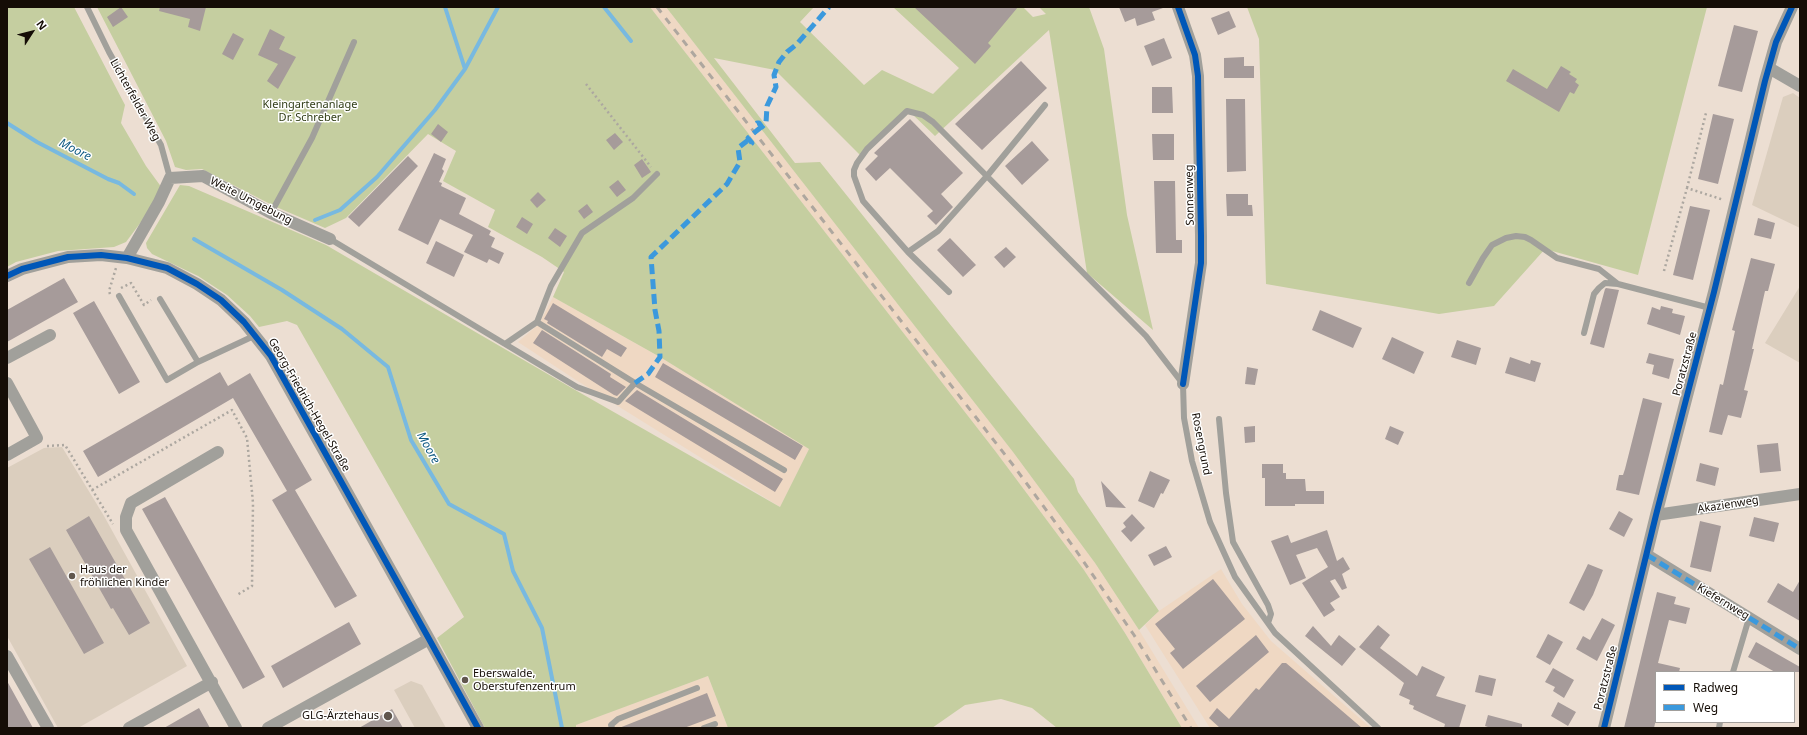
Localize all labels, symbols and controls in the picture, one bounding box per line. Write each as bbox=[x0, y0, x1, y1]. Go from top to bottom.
north arrow bbox=[12, 12, 52, 52]
text: N bbox=[33, 17, 51, 33]
street label: Lichterfelder Weg bbox=[107, 57, 163, 143]
park label: Kleingartenanlage Dr. Schreber bbox=[263, 98, 357, 124]
water label: Moore bbox=[57, 136, 93, 164]
street label: Sonnenweg bbox=[1183, 164, 1197, 226]
street label: Weite Umgebung bbox=[208, 175, 294, 227]
street label: Poratzstraße bbox=[1670, 331, 1700, 397]
street label: Georg-Friedrich-Hegel-Straße bbox=[265, 336, 353, 474]
street label: Rosengrund bbox=[1188, 412, 1214, 476]
water label: Moore bbox=[413, 430, 443, 466]
street label: Akazienweg bbox=[1696, 494, 1760, 516]
place label: Haus der fröhlichen Kinder bbox=[80, 563, 169, 589]
marker: Haus der fröhlichen Kinder bbox=[67, 571, 77, 581]
street label: Kiefernweg bbox=[1694, 581, 1752, 623]
street label: Poratzstraße bbox=[1592, 644, 1620, 712]
place label: Eberswalde, Oberstufenzentrum bbox=[473, 667, 576, 693]
legend bbox=[1655, 671, 1795, 723]
marker: Eberswalde, Oberstufenzentrum bbox=[460, 675, 470, 685]
text: Radweg bbox=[1693, 679, 1738, 696]
text: Weg bbox=[1693, 699, 1718, 716]
place label: GLG-Ärztehaus bbox=[302, 709, 379, 723]
marker: GLG-Ärztehaus bbox=[382, 710, 394, 722]

